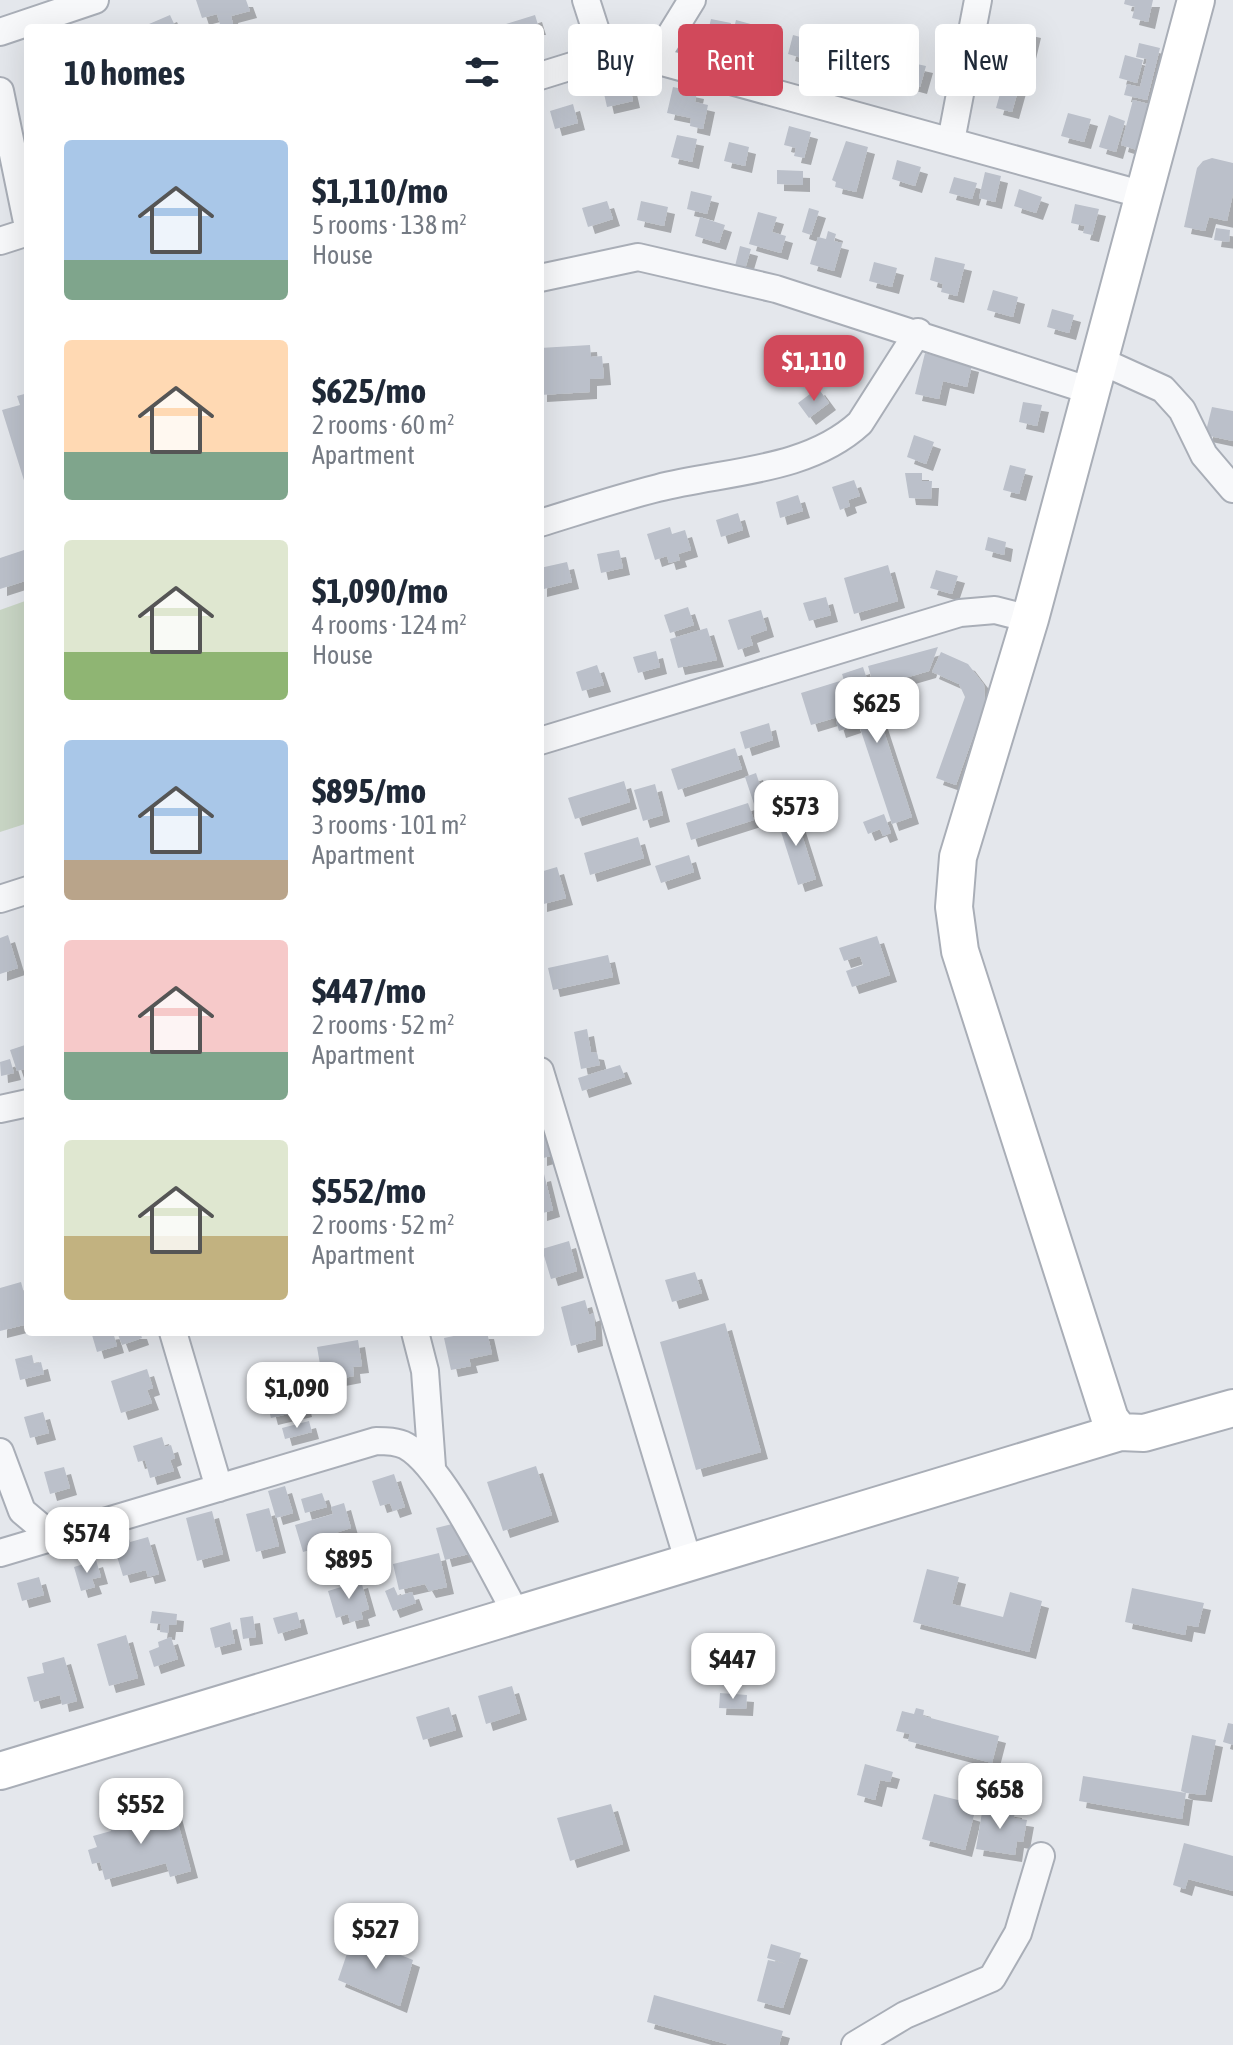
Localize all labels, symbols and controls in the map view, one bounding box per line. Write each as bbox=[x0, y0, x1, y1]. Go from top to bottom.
chip: Buy bbox=[568, 24, 662, 96]
chip: Rent bbox=[678, 24, 783, 96]
chip: Filters bbox=[799, 24, 919, 96]
chip: New bbox=[935, 24, 1036, 96]
icon: filters bbox=[460, 50, 504, 94]
text: 10 homes bbox=[64, 53, 185, 92]
text: $1,110/mo bbox=[312, 171, 448, 210]
icon: home bbox=[128, 172, 224, 268]
text: 5 rooms · 138 m² bbox=[312, 210, 467, 240]
text: House bbox=[312, 240, 373, 270]
pin: $1,110 bbox=[749, 335, 879, 403]
text: $1,110 bbox=[782, 346, 846, 376]
text: $625/mo bbox=[312, 371, 426, 410]
icon: home bbox=[128, 372, 224, 468]
text: 2 rooms · 60 m² bbox=[312, 410, 454, 440]
text: Apartment bbox=[312, 440, 415, 470]
text: $1,090/mo bbox=[312, 571, 448, 610]
icon: home bbox=[128, 572, 224, 668]
text: 4 rooms · 124 m² bbox=[312, 610, 467, 640]
text: House bbox=[312, 640, 373, 670]
pin: $625 bbox=[830, 677, 924, 745]
text: $625 bbox=[853, 688, 901, 718]
text: $895/mo bbox=[312, 771, 426, 810]
icon: home bbox=[128, 772, 224, 868]
pin: $573 bbox=[749, 780, 843, 848]
text: $573 bbox=[772, 791, 820, 821]
text: 3 rooms · 101 m² bbox=[312, 810, 467, 840]
text: Apartment bbox=[312, 840, 415, 870]
text: $447/mo bbox=[312, 971, 426, 1010]
icon: home bbox=[128, 972, 224, 1068]
text: 2 rooms · 52 m² bbox=[312, 1010, 454, 1040]
text: Apartment bbox=[312, 1040, 415, 1070]
text: $552/mo bbox=[312, 1171, 426, 1210]
icon: home bbox=[128, 1172, 224, 1268]
text: 2 rooms · 52 m² bbox=[312, 1210, 454, 1240]
text: Apartment bbox=[312, 1240, 415, 1270]
pin: $1,090 bbox=[232, 1362, 362, 1430]
text: $1,090 bbox=[265, 1373, 329, 1403]
pin: $574 bbox=[40, 1507, 134, 1575]
text: $574 bbox=[63, 1518, 111, 1548]
pin: $895 bbox=[302, 1533, 396, 1601]
text: $895 bbox=[325, 1544, 373, 1574]
pin: $447 bbox=[686, 1633, 780, 1701]
text: $447 bbox=[709, 1644, 757, 1674]
pin: $658 bbox=[953, 1763, 1047, 1831]
text: $658 bbox=[976, 1774, 1024, 1804]
pin: $552 bbox=[94, 1778, 188, 1846]
text: $552 bbox=[117, 1789, 165, 1819]
pin: $527 bbox=[329, 1903, 423, 1971]
text: $527 bbox=[352, 1914, 400, 1944]

